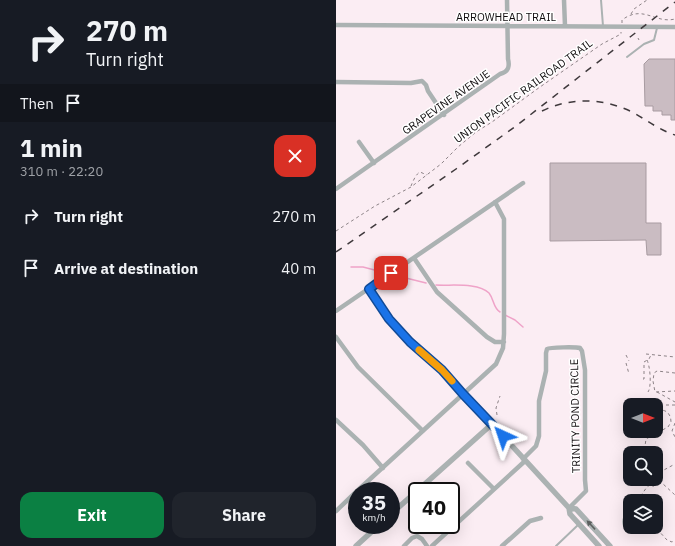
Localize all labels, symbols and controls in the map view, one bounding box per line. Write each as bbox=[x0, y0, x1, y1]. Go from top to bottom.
street label: ARROWHEAD TRAIL bbox=[456, 10, 557, 24]
text: 270 m bbox=[86, 12, 168, 49]
icon: right bbox=[20, 16, 72, 68]
street label: UNION PACIFIC RAILROAD TRAIL bbox=[451, 36, 595, 146]
text: Turn right bbox=[86, 48, 164, 71]
street label: GRAPEVINE AVENUE bbox=[399, 66, 493, 138]
icon: arrive bbox=[62, 92, 84, 114]
text: Then bbox=[20, 94, 54, 113]
text: 1 min bbox=[20, 132, 83, 164]
button: close bbox=[274, 135, 316, 177]
text: 310 m · 22:20 bbox=[20, 163, 103, 180]
icon: right bbox=[20, 205, 42, 227]
text: Turn right bbox=[54, 207, 123, 226]
text: 270 m bbox=[272, 207, 316, 226]
pin bbox=[374, 256, 408, 290]
icon: arrive bbox=[20, 257, 42, 279]
text: Arrive at destination bbox=[54, 259, 198, 278]
text: 40 m bbox=[281, 259, 316, 278]
icon: arrive bbox=[380, 262, 402, 284]
street label: TRINITY POND CIRCLE bbox=[567, 359, 583, 473]
north arrow bbox=[623, 398, 663, 438]
map controls bbox=[623, 398, 663, 534]
position arrow bbox=[482, 415, 524, 457]
button: search bbox=[623, 446, 663, 486]
speed limit sign: 40 bbox=[408, 482, 460, 534]
text: 35 bbox=[362, 489, 386, 516]
button: Exit bbox=[20, 492, 164, 538]
button: Share bbox=[172, 492, 316, 538]
button: layers bbox=[623, 494, 663, 534]
text: km/h bbox=[362, 511, 386, 524]
one-way arrow bbox=[586, 520, 595, 530]

